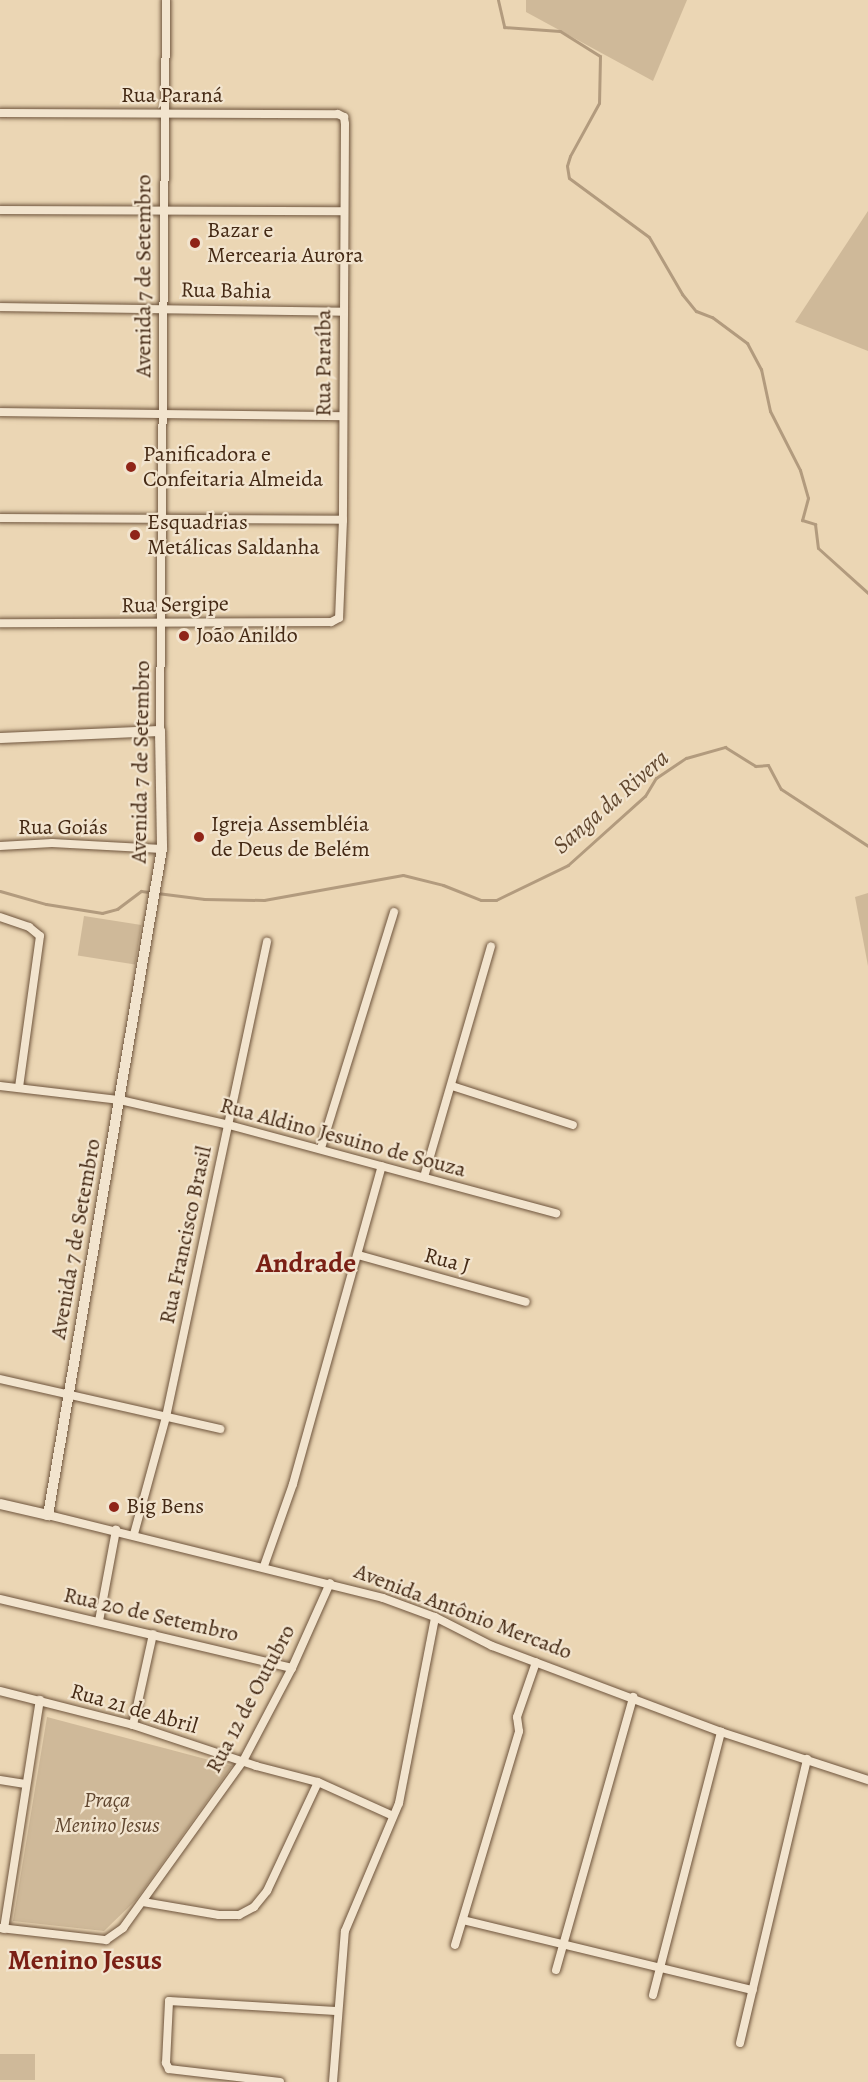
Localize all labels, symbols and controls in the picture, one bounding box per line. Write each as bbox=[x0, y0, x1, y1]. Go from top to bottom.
street label: Rua Paraná bbox=[121, 83, 223, 109]
street label: Avenida 7 de Setembro bbox=[131, 175, 157, 377]
place label: Bazar e Mercearia Aurora bbox=[207, 217, 364, 268]
marker: Bazar e Mercearia Aurora bbox=[188, 236, 202, 250]
street label: Rua Bahia bbox=[180, 277, 272, 305]
street label: Rua Paraíba bbox=[311, 309, 337, 417]
place label: Panificadora e Confeitaria Almeida bbox=[143, 441, 323, 493]
marker: Panificadora e Confeitaria Almeida bbox=[124, 460, 138, 474]
place label: Esquadrias Metálicas Saldanha bbox=[147, 509, 320, 560]
marker: Esquadrias Metálicas Saldanha bbox=[128, 528, 142, 542]
street label: Rua Sergipe bbox=[121, 591, 229, 619]
place label: João Anildo bbox=[196, 623, 298, 649]
marker: João Anildo bbox=[177, 629, 191, 643]
street label: Avenida 7 de Setembro bbox=[126, 660, 156, 864]
water label: Sanga da Rivera bbox=[547, 744, 675, 860]
place label: Igreja Assembléia de Deus de Belém bbox=[211, 811, 370, 862]
street label: Rua Goiás bbox=[18, 815, 108, 841]
marker: Igreja Assembléia de Deus de Belém bbox=[192, 830, 206, 844]
street label: Rua Aldino Jesuino de Souza bbox=[217, 1092, 469, 1184]
street label: Avenida 7 de Setembro bbox=[45, 1137, 107, 1341]
street label: Rua Francisco Brasil bbox=[154, 1144, 218, 1326]
street label: Rua J bbox=[421, 1242, 473, 1280]
district label: Andrade bbox=[256, 1246, 356, 1280]
place label: Big Bens bbox=[126, 1494, 204, 1520]
marker: Big Bens bbox=[107, 1500, 121, 1514]
street label: Avenida Antônio Mercado bbox=[350, 1558, 576, 1666]
street label: Rua 20 de Setembro bbox=[61, 1582, 241, 1648]
street label: Rua 12 de Outubro bbox=[201, 1620, 301, 1778]
street label: Rua 21 de Abril bbox=[67, 1678, 201, 1740]
park label: Praça Menino Jesus bbox=[54, 1787, 160, 1838]
district label: Menino Jesus bbox=[8, 1943, 162, 1977]

